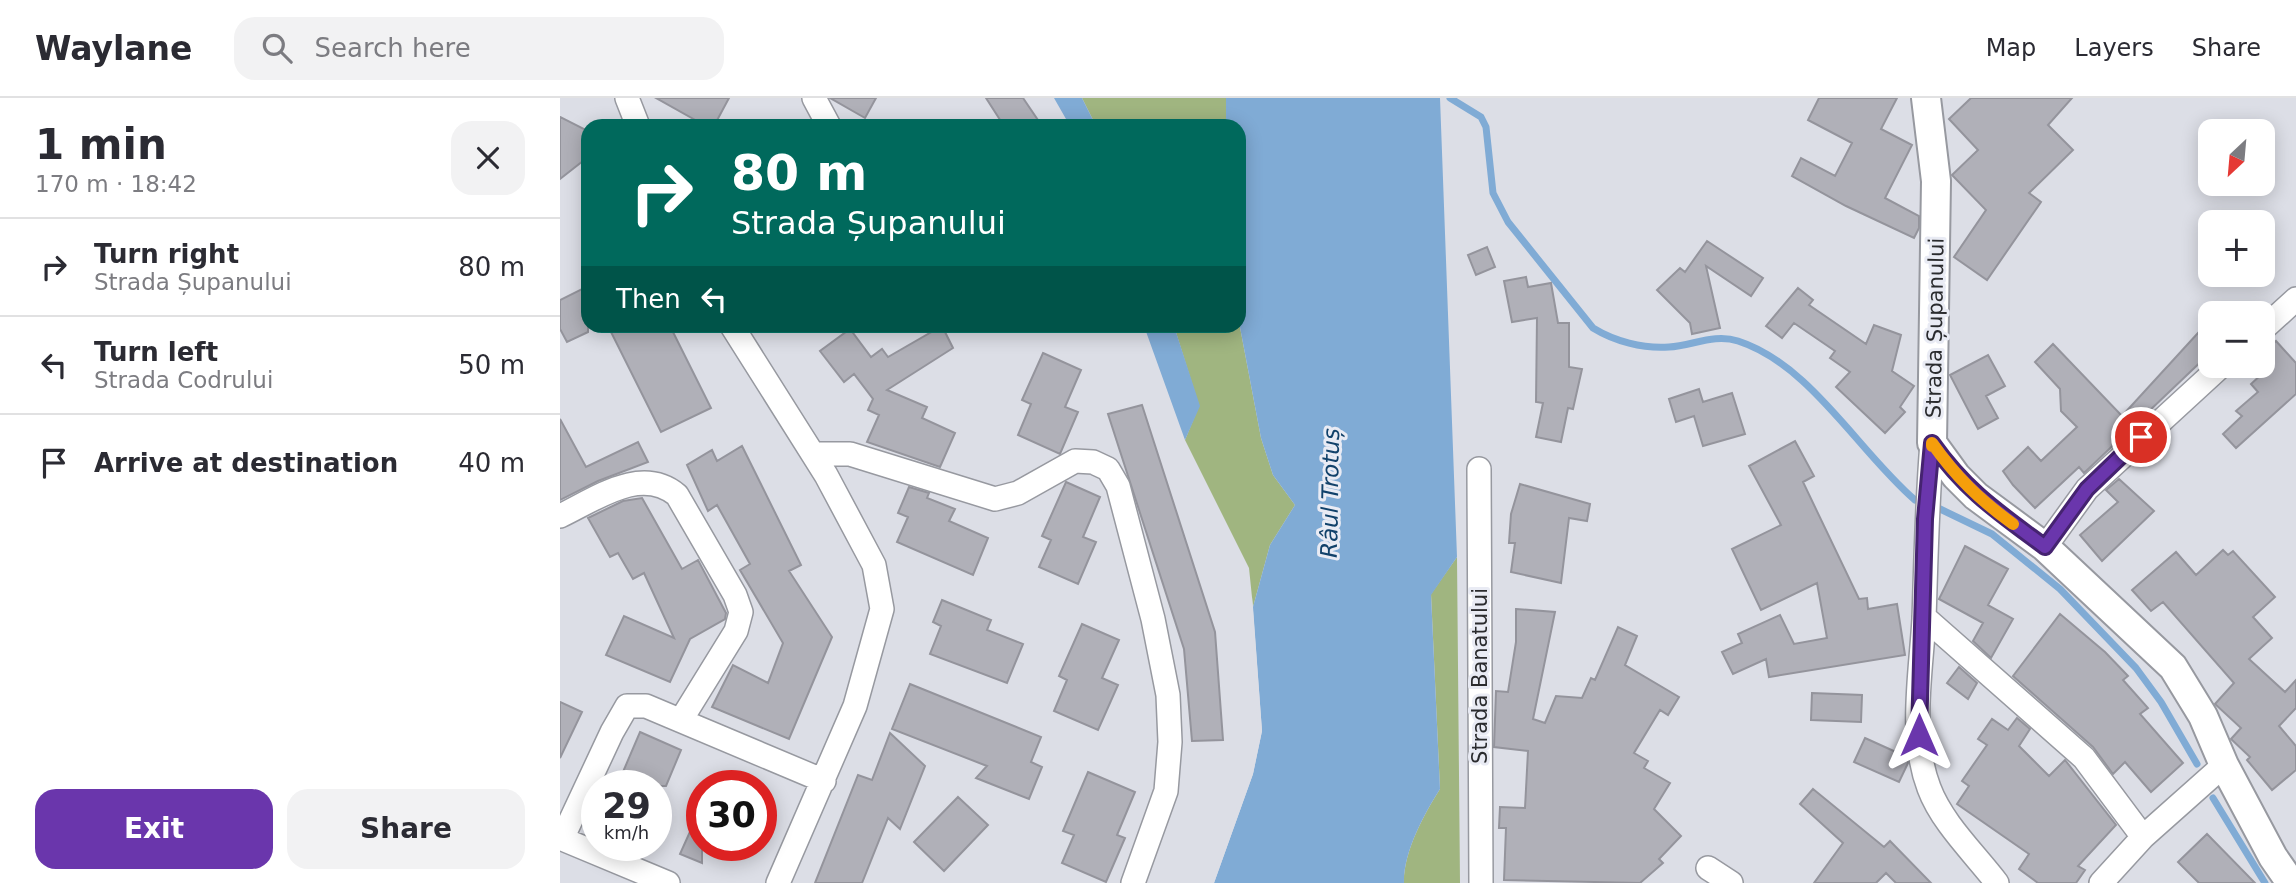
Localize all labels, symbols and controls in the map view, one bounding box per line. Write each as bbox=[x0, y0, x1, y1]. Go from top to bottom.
search box bbox=[234, 17, 724, 80]
text: Waylane bbox=[35, 29, 192, 68]
icon: search bbox=[258, 29, 296, 67]
text: Search here bbox=[314, 33, 471, 63]
text: Map bbox=[1986, 34, 2036, 62]
text: Layers bbox=[2074, 34, 2154, 62]
text: Share bbox=[2192, 34, 2261, 62]
north arrow bbox=[2198, 119, 2275, 196]
map controls bbox=[2198, 119, 2275, 378]
text: 1 min bbox=[35, 120, 167, 169]
button: close bbox=[451, 121, 525, 195]
text: 80 m bbox=[731, 145, 867, 202]
icon: right bbox=[616, 147, 707, 238]
text: 170 m · 18:42 bbox=[35, 171, 197, 197]
text: Strada Șupanului bbox=[731, 204, 1006, 242]
button: + bbox=[2198, 210, 2275, 287]
street label: Strada Șupanului bbox=[1921, 238, 1949, 418]
text: Turn right bbox=[94, 239, 239, 269]
icon: right bbox=[35, 248, 73, 286]
text: 80 m bbox=[458, 252, 525, 282]
text: Strada Șupanului bbox=[94, 269, 292, 295]
icon: left bbox=[695, 280, 733, 318]
text: Then bbox=[616, 284, 681, 314]
button: − bbox=[2198, 301, 2275, 378]
text: Turn left bbox=[94, 337, 218, 367]
icon: left bbox=[35, 346, 73, 384]
text: 50 m bbox=[458, 350, 525, 380]
text: Strada Codrului bbox=[94, 367, 273, 393]
pin bbox=[2111, 407, 2171, 467]
icon: arrive bbox=[2122, 418, 2160, 456]
water label: Râul Trotuș bbox=[1316, 428, 1344, 558]
icon: arrive bbox=[35, 444, 73, 482]
text: Arrive at destination bbox=[94, 448, 398, 478]
text: 40 m bbox=[458, 448, 525, 478]
street label: Strada Banatului bbox=[1468, 588, 1492, 764]
position arrow bbox=[1882, 698, 1956, 772]
speed limit sign: 30 bbox=[686, 770, 777, 861]
text: 29 bbox=[602, 786, 651, 826]
button: Exit bbox=[35, 789, 273, 869]
button: Share bbox=[287, 789, 525, 869]
text: km/h bbox=[604, 822, 649, 843]

